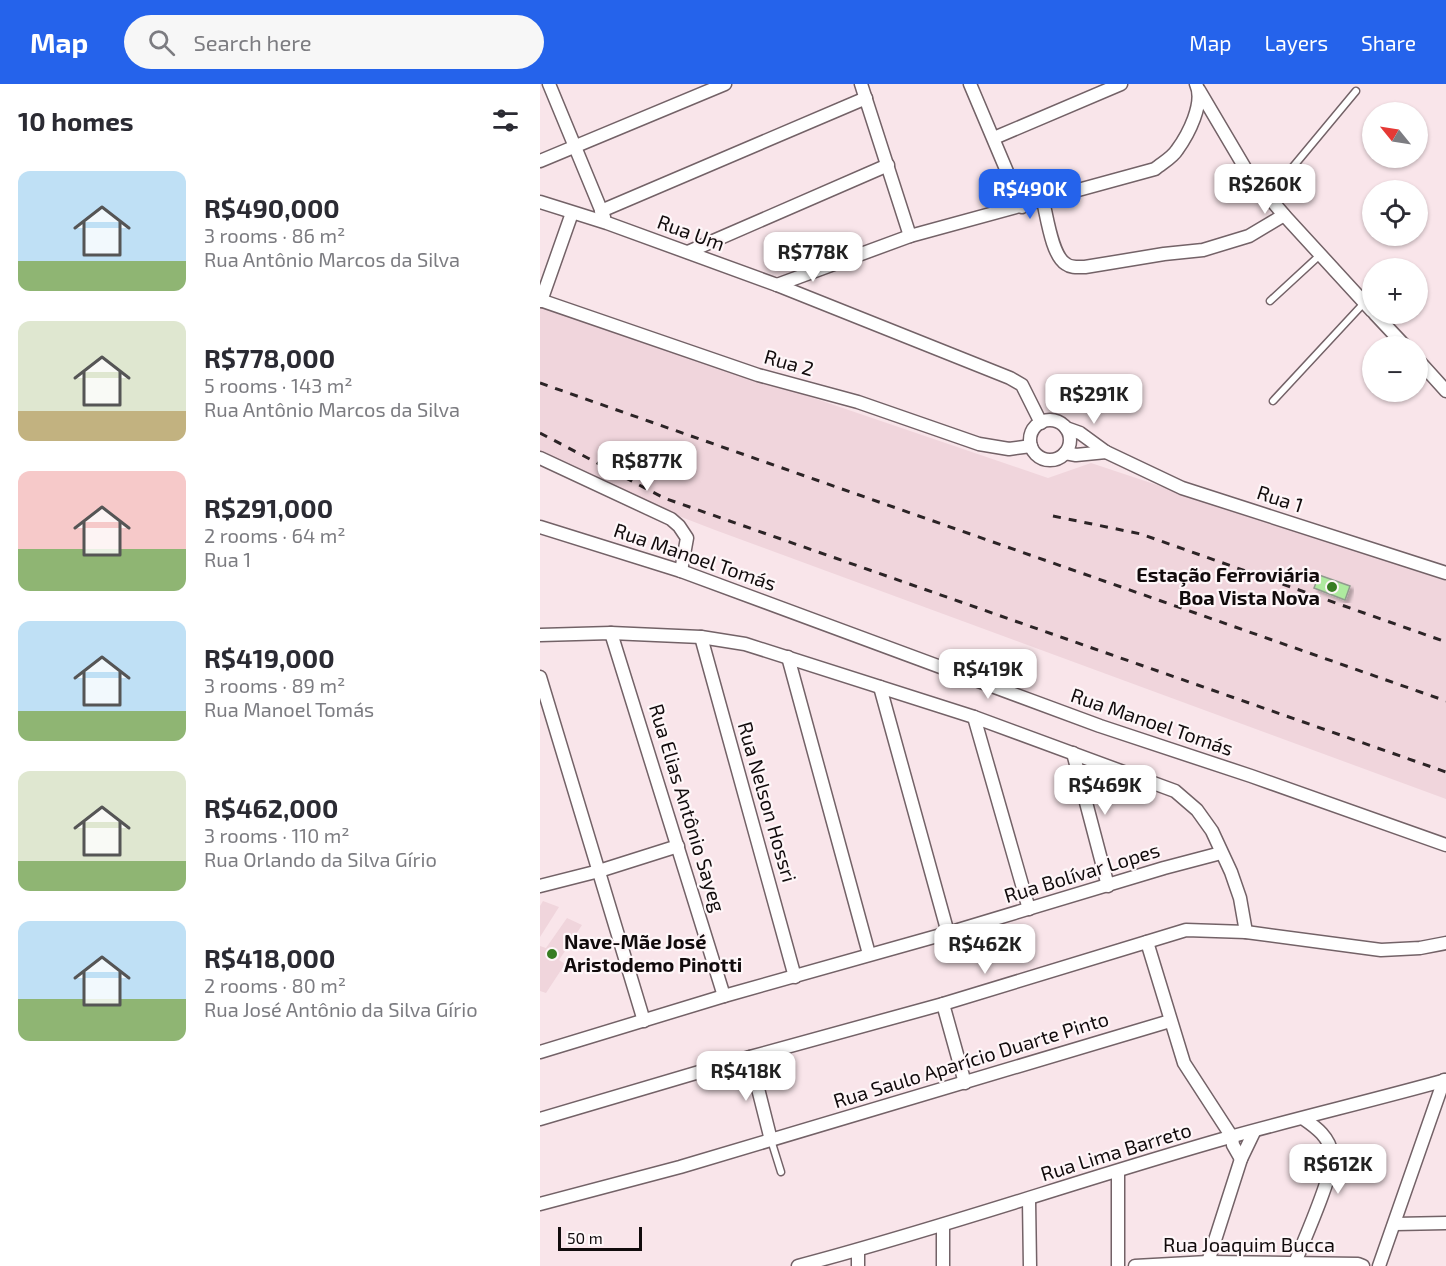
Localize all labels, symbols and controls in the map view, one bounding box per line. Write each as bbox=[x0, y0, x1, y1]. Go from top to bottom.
search box bbox=[124, 15, 544, 69]
text: Map bbox=[30, 25, 88, 59]
icon: search bbox=[145, 26, 178, 59]
text: Search here bbox=[193, 29, 312, 55]
text: Map bbox=[1189, 30, 1231, 55]
text: Layers bbox=[1264, 30, 1328, 55]
text: Share bbox=[1361, 30, 1416, 55]
north arrow bbox=[1362, 102, 1428, 168]
map controls bbox=[1362, 102, 1428, 402]
icon: filters bbox=[489, 104, 522, 137]
text: 10 homes bbox=[18, 105, 134, 136]
pin: R$260K bbox=[1216, 164, 1314, 215]
pin: R$490K bbox=[981, 169, 1079, 220]
text: R$260K bbox=[1228, 171, 1302, 195]
text: R$490K bbox=[993, 176, 1067, 200]
button: locate bbox=[1362, 180, 1428, 246]
text: R$490,000 bbox=[204, 192, 340, 223]
icon: home bbox=[66, 195, 138, 267]
street label: Rua Um bbox=[654, 209, 728, 255]
text: 3 rooms · 86 m² bbox=[204, 223, 345, 247]
pin: R$778K bbox=[764, 232, 862, 283]
text: R$778K bbox=[778, 239, 848, 263]
text: Rua Antônio Marcos da Silva bbox=[204, 247, 460, 271]
button: + bbox=[1362, 258, 1428, 324]
button: − bbox=[1362, 336, 1428, 402]
text: R$778,000 bbox=[204, 342, 335, 373]
street label: Rua 2 bbox=[762, 344, 817, 381]
icon: home bbox=[66, 345, 138, 417]
text: 5 rooms · 143 m² bbox=[204, 373, 353, 397]
pin: R$291K bbox=[1045, 374, 1143, 425]
text: R$291K bbox=[1059, 381, 1129, 405]
text: Rua Antônio Marcos da Silva bbox=[204, 397, 460, 421]
pin: R$877K bbox=[598, 441, 696, 492]
text: R$877K bbox=[612, 448, 682, 472]
street label: Rua 1 bbox=[1254, 479, 1306, 517]
text: R$291,000 bbox=[204, 492, 333, 523]
icon: home bbox=[66, 495, 138, 567]
street label: Rua Manoel Tomás bbox=[611, 517, 780, 595]
text: 2 rooms · 64 m² bbox=[204, 523, 346, 547]
text: Rua 1 bbox=[204, 547, 251, 571]
place label: Estação Ferroviária Boa Vista Nova bbox=[1136, 562, 1320, 609]
marker: Estação Ferroviária Boa Vista Nova bbox=[1325, 580, 1339, 594]
text: R$419,000 bbox=[204, 642, 335, 673]
icon: home bbox=[66, 645, 138, 717]
pin: R$419K bbox=[939, 649, 1037, 700]
text: R$419K bbox=[953, 656, 1023, 680]
text: 3 rooms · 89 m² bbox=[204, 673, 345, 697]
street label: Rua Manoel Tomás bbox=[1068, 682, 1237, 760]
text: Rua Manoel Tomás bbox=[204, 697, 374, 721]
street label: Rua Elias Antônio Sayeg bbox=[645, 701, 731, 915]
street label: Rua Nelson Hossri bbox=[734, 719, 802, 885]
pin: R$469K bbox=[1056, 765, 1154, 816]
text: R$469K bbox=[1068, 772, 1142, 796]
text: R$462,000 bbox=[204, 792, 338, 823]
icon: home bbox=[66, 795, 138, 867]
text: 3 rooms · 110 m² bbox=[204, 823, 350, 847]
street label: Rua Bolívar Lopes bbox=[1001, 837, 1162, 907]
text: Rua Orlando da Silva Gírio bbox=[204, 847, 437, 871]
pin: R$462K bbox=[936, 924, 1034, 975]
place label: Nave-Mãe José Aristodemo Pinotti bbox=[564, 929, 742, 976]
text: R$462K bbox=[948, 931, 1022, 955]
text: R$418,000 bbox=[204, 942, 335, 973]
icon: home bbox=[66, 945, 138, 1017]
marker: Nave-Mãe José Aristodemo Pinotti bbox=[545, 947, 559, 961]
text: 2 rooms · 80 m² bbox=[204, 973, 346, 997]
text: Rua José Antônio da Silva Gírio bbox=[204, 997, 478, 1021]
street label: Rua Saulo Aparício Duarte Pinto bbox=[830, 1006, 1111, 1112]
pin: R$418K bbox=[697, 1051, 795, 1102]
text: R$418K bbox=[710, 1058, 782, 1082]
street label: Rua Lima Barreto bbox=[1037, 1117, 1194, 1185]
pin: R$612K bbox=[1289, 1144, 1387, 1195]
text: R$612K bbox=[1303, 1151, 1373, 1175]
scale bar bbox=[558, 1224, 642, 1252]
text: 50 m bbox=[567, 1228, 603, 1247]
street label: Rua Joaquim Bucca bbox=[1163, 1232, 1335, 1256]

